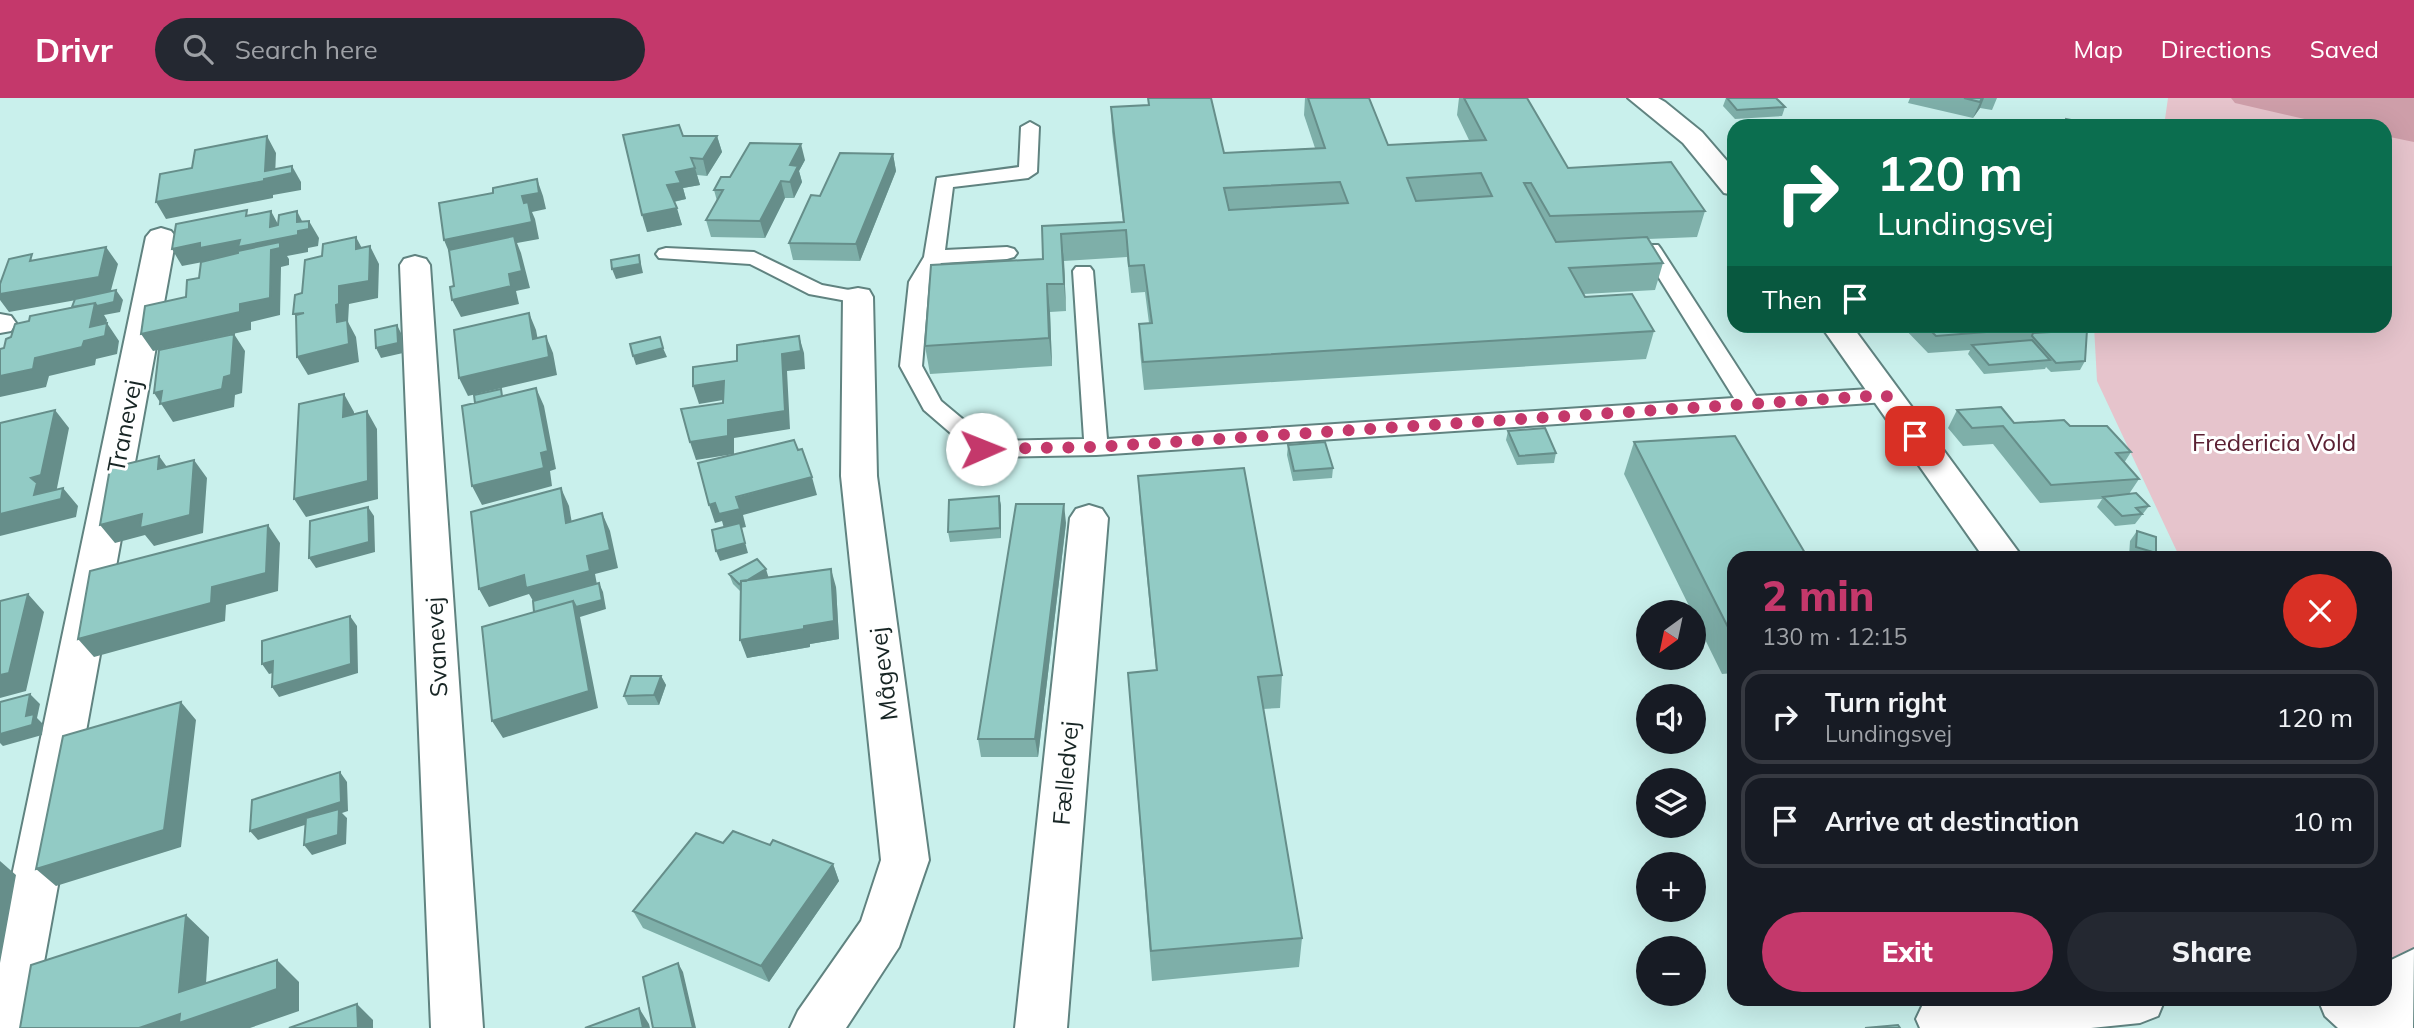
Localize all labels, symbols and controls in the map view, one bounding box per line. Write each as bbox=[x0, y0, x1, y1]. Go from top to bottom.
search box bbox=[155, 18, 645, 81]
text: Drivr bbox=[35, 29, 113, 70]
icon: search bbox=[179, 30, 217, 68]
text: Search here bbox=[235, 33, 378, 66]
text: Map bbox=[2073, 34, 2123, 64]
text: Directions bbox=[2161, 34, 2272, 64]
text: Saved bbox=[2310, 34, 2379, 64]
text: 120 m bbox=[1877, 142, 2023, 203]
icon: right bbox=[1762, 147, 1853, 238]
text: Lundingsvej bbox=[1877, 203, 2054, 243]
icon: arrive bbox=[1836, 280, 1874, 318]
text: Then bbox=[1762, 283, 1822, 316]
street label: Tranevej bbox=[100, 377, 148, 475]
pin bbox=[1885, 406, 1945, 466]
position arrow bbox=[945, 412, 1019, 486]
icon: arrive bbox=[1896, 417, 1934, 455]
park label: Fredericia Vold bbox=[2192, 427, 2356, 457]
text: 2 min bbox=[1762, 569, 1875, 622]
button: close bbox=[2283, 574, 2357, 648]
street label: Svanevej bbox=[418, 596, 454, 698]
north arrow bbox=[1636, 600, 1706, 670]
map controls bbox=[1636, 600, 1706, 1006]
text: 130 m · 12:15 bbox=[1762, 622, 1907, 651]
street label: Mågevej bbox=[862, 626, 904, 722]
button: sound bbox=[1636, 684, 1706, 754]
text: Turn right bbox=[1825, 686, 1946, 719]
icon: right bbox=[1766, 698, 1804, 736]
text: 120 m bbox=[2277, 701, 2353, 734]
text: Lundingsvej bbox=[1825, 719, 1952, 748]
street label: Fælledvej bbox=[1046, 720, 1084, 826]
button: layers bbox=[1636, 768, 1706, 838]
icon: arrive bbox=[1766, 802, 1804, 840]
text: Arrive at destination bbox=[1825, 805, 2080, 838]
text: 10 m bbox=[2292, 805, 2353, 838]
button: + bbox=[1636, 852, 1706, 922]
button: Exit bbox=[1762, 912, 2053, 992]
button: Share bbox=[2067, 912, 2357, 992]
button: − bbox=[1636, 936, 1706, 1006]

